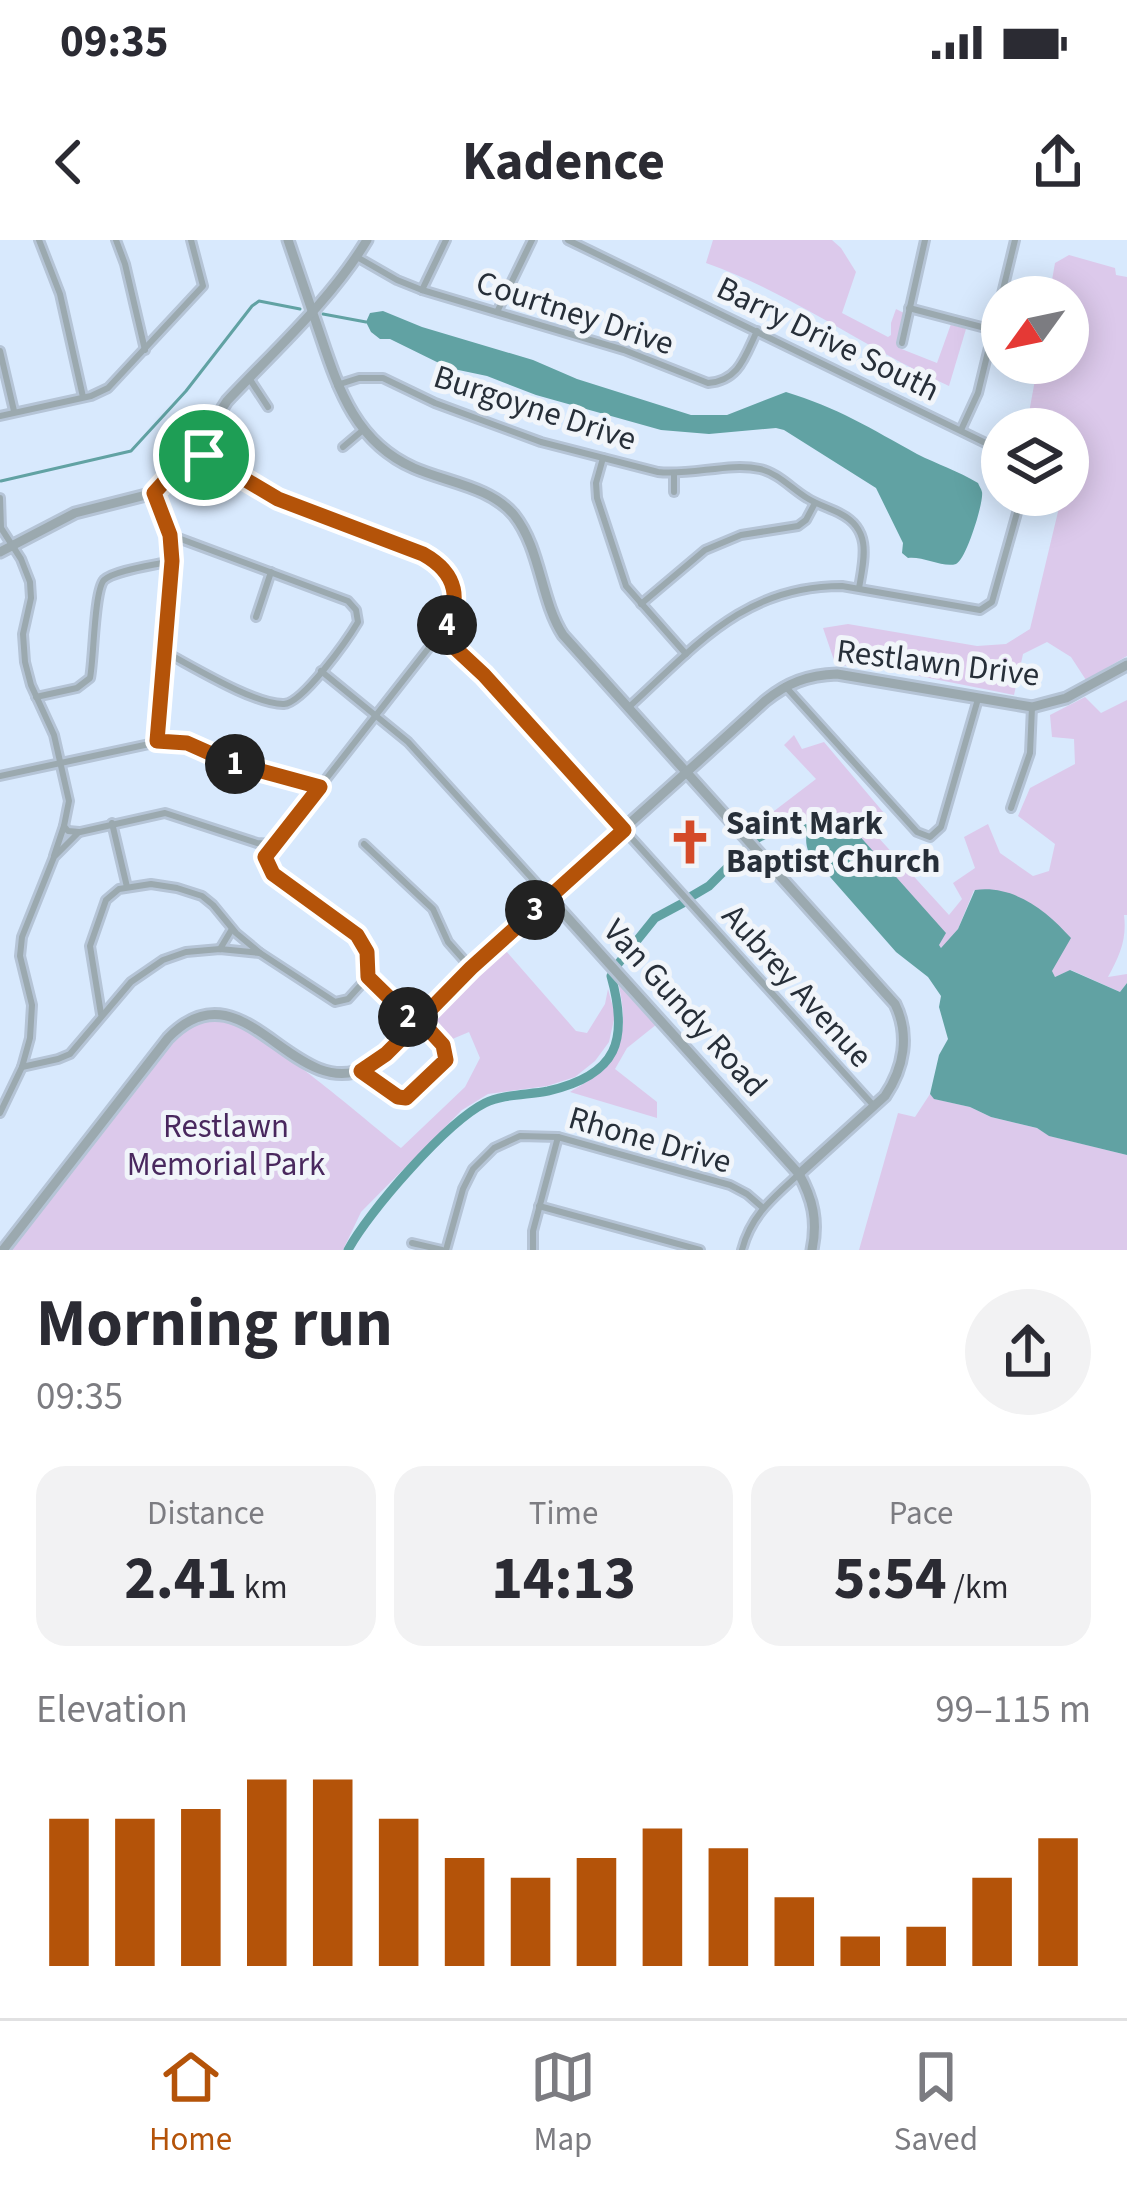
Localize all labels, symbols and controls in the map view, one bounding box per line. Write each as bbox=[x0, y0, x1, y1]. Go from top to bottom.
text: 09:35 bbox=[60, 10, 169, 74]
text: Kadence bbox=[462, 124, 665, 201]
icon: back bbox=[36, 129, 102, 195]
icon: share bbox=[1025, 129, 1091, 195]
street label: Courtney Drive bbox=[470, 259, 680, 367]
street label: Barry Drive South bbox=[709, 265, 947, 413]
north arrow bbox=[981, 276, 1089, 384]
map controls bbox=[981, 276, 1089, 516]
street label: Burgoyne Drive bbox=[428, 353, 642, 463]
pin bbox=[153, 404, 255, 506]
button: layers bbox=[981, 408, 1089, 516]
icon: arrive bbox=[171, 422, 237, 488]
pin: 4 bbox=[417, 595, 477, 655]
text: 4 bbox=[438, 601, 456, 648]
street label: Restlawn Drive bbox=[834, 627, 1042, 699]
pin: 1 bbox=[205, 734, 265, 794]
text: 1 bbox=[226, 740, 244, 787]
place label: Saint Mark Baptist Church bbox=[726, 800, 940, 885]
church icon: Saint Mark Baptist Church bbox=[665, 817, 715, 867]
pin: 3 bbox=[505, 880, 565, 940]
text: 3 bbox=[526, 886, 544, 933]
street label: Aubrey Avenue bbox=[711, 894, 883, 1078]
street label: Van Gundy Road bbox=[592, 909, 778, 1107]
pin: 2 bbox=[378, 987, 438, 1047]
text: 2 bbox=[399, 993, 417, 1040]
street label: Rhone Drive bbox=[563, 1094, 737, 1186]
park label: Restlawn Memorial Park bbox=[127, 1103, 326, 1188]
text: Morning run bbox=[36, 1277, 393, 1371]
button: share bbox=[965, 1289, 1091, 1415]
text: 09:35 bbox=[36, 1369, 123, 1425]
text: Distance bbox=[147, 1490, 265, 1537]
text: Time bbox=[529, 1490, 598, 1537]
text: Pace bbox=[889, 1490, 953, 1537]
text: 2.41 bbox=[124, 1537, 237, 1622]
text: 14:13 bbox=[491, 1537, 636, 1622]
text: 5:54 bbox=[834, 1537, 947, 1622]
text: km bbox=[237, 1564, 288, 1611]
text: /km bbox=[947, 1564, 1009, 1611]
text: Elevation bbox=[36, 1682, 188, 1738]
text: 99–115 m bbox=[935, 1682, 1091, 1738]
tab: Home bbox=[149, 2044, 232, 2163]
tab: Map bbox=[530, 2044, 596, 2163]
tab: Saved bbox=[894, 2044, 978, 2163]

